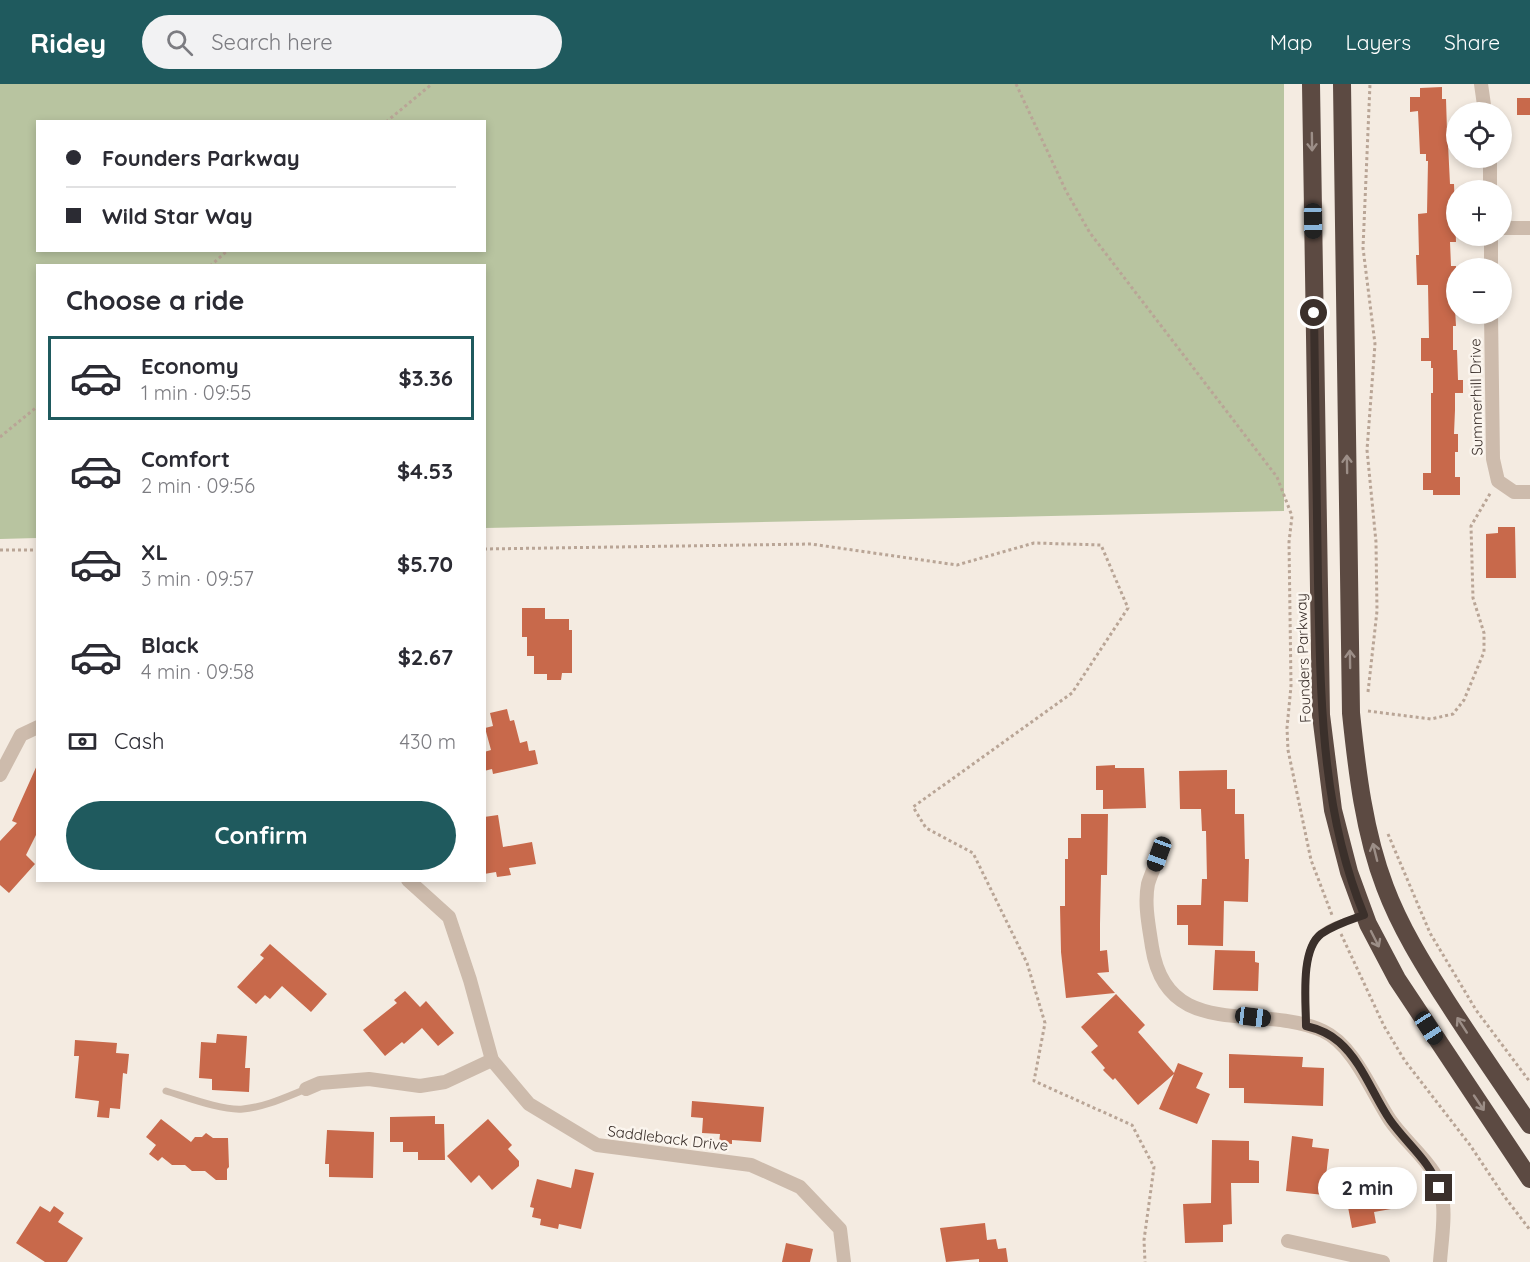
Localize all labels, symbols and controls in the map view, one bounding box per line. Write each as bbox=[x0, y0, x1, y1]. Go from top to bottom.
search box bbox=[142, 15, 562, 69]
text: Ridey bbox=[30, 25, 106, 60]
icon: search bbox=[163, 26, 196, 59]
text: Search here bbox=[211, 28, 333, 56]
text: Map bbox=[1270, 29, 1313, 55]
text: Layers bbox=[1346, 29, 1411, 55]
text: Share bbox=[1444, 29, 1500, 55]
map controls bbox=[1446, 102, 1512, 324]
button: locate bbox=[1446, 102, 1512, 168]
one-way arrow bbox=[1306, 132, 1318, 152]
text: Founders Parkway bbox=[102, 144, 300, 172]
button: + bbox=[1446, 180, 1512, 246]
text: Wild Star Way bbox=[102, 202, 253, 230]
car bbox=[1304, 203, 1322, 239]
button: − bbox=[1446, 258, 1512, 324]
text: Choose a ride bbox=[66, 283, 244, 317]
route start bbox=[1300, 299, 1327, 326]
street label: Summerhill Drive bbox=[1465, 338, 1487, 456]
icon: car bbox=[69, 351, 123, 405]
text: Economy bbox=[141, 352, 239, 380]
text: $3.36 bbox=[399, 364, 453, 392]
text: 1 min · 09:55 bbox=[141, 380, 251, 405]
icon: car bbox=[69, 444, 123, 498]
text: Comfort bbox=[141, 445, 230, 473]
one-way arrow bbox=[1341, 454, 1353, 474]
text: $4.53 bbox=[397, 457, 453, 485]
text: 2 min · 09:56 bbox=[141, 473, 255, 498]
icon: car bbox=[69, 537, 123, 591]
text: XL bbox=[141, 538, 168, 566]
text: $5.70 bbox=[397, 550, 453, 578]
text: 3 min · 09:57 bbox=[141, 566, 254, 591]
street label: Founders Parkway bbox=[1291, 593, 1315, 723]
icon: car bbox=[69, 630, 123, 684]
text: Black bbox=[141, 631, 199, 659]
text: $2.67 bbox=[398, 643, 453, 671]
one-way arrow bbox=[1344, 649, 1356, 669]
text: 4 min · 09:58 bbox=[141, 659, 254, 684]
icon: cash bbox=[66, 725, 99, 758]
text: Cash bbox=[114, 727, 165, 755]
text: 430 m bbox=[399, 729, 456, 754]
button: Confirm bbox=[66, 801, 456, 870]
car bbox=[1144, 834, 1174, 874]
one-way arrow bbox=[1368, 842, 1380, 861]
one-way arrow bbox=[1370, 929, 1382, 947]
car bbox=[1234, 1006, 1272, 1028]
car bbox=[1412, 1008, 1446, 1048]
one-way arrow bbox=[1456, 1017, 1468, 1033]
one-way arrow bbox=[1473, 1095, 1485, 1111]
street label: Saddleback Drive bbox=[606, 1121, 730, 1155]
callout: 2 min bbox=[1319, 1167, 1418, 1209]
route end bbox=[1425, 1174, 1452, 1201]
text: 2 min bbox=[1341, 1175, 1394, 1200]

